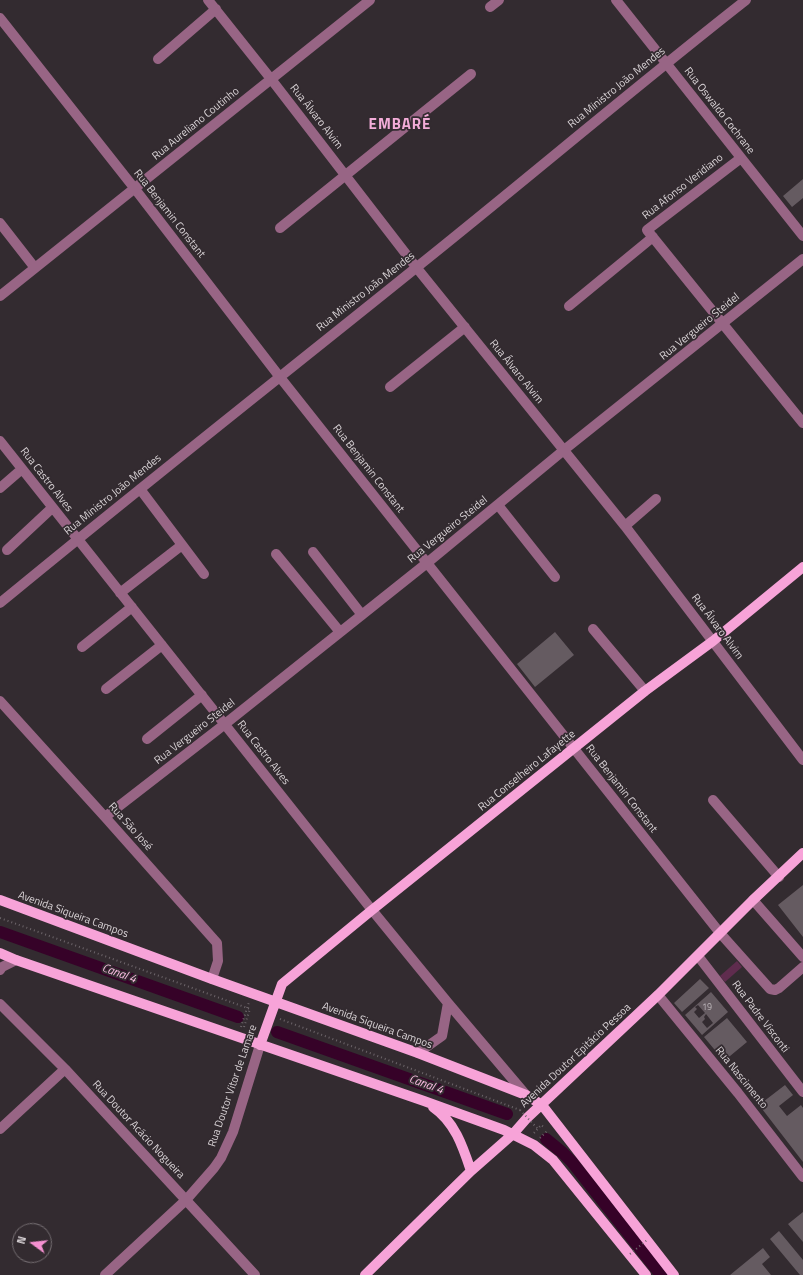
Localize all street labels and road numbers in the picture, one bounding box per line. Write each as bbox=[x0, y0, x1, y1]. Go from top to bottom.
street label: Rua Ministro João Mendes bbox=[566, 45, 668, 131]
street label: Rua Oswaldo Cochrane bbox=[681, 65, 757, 157]
street label: Rua Álvaro Alvim bbox=[287, 82, 345, 152]
street label: Rua Aureliano Coutinho bbox=[150, 85, 242, 163]
street label: Rua Afonso Veridiano bbox=[640, 151, 726, 223]
street label: Rua Benjamin Constant bbox=[130, 167, 208, 261]
street label: Rua Ministro João Mendes bbox=[314, 249, 418, 335]
street label: Rua Vergueiro Steidel bbox=[657, 291, 743, 363]
street label: Rua Álvaro Alvim bbox=[486, 337, 546, 407]
street label: Rua Benjamin Constant bbox=[329, 422, 407, 516]
street label: Rua Castro Alves bbox=[17, 445, 75, 515]
street label: Rua Ministro João Mendes bbox=[62, 452, 164, 538]
street label: Rua Vergueiro Steidel bbox=[405, 494, 491, 566]
street label: Rua Álvaro Alvim bbox=[688, 592, 746, 662]
street label: Rua Vergueiro Steidel bbox=[152, 696, 238, 768]
street label: Rua Castro Alves bbox=[234, 718, 292, 788]
street label: Rua Conselheiro Lafayette bbox=[476, 728, 578, 814]
street label: Rua Benjamin Constant bbox=[582, 742, 660, 836]
street label: Rua São José bbox=[105, 800, 155, 854]
street label: Avenida Siqueira Campos bbox=[16, 889, 130, 941]
street label: Rua Padre Visconti bbox=[729, 978, 791, 1056]
street label: Avenida Siqueira Campos bbox=[320, 1000, 434, 1052]
street label: Avenida Doutor Epitácio Pessoa bbox=[518, 1001, 634, 1111]
street label: Rua Doutor Vitor de Lamare bbox=[206, 1023, 260, 1149]
street label: Rua Nascimento bbox=[712, 1044, 770, 1112]
street label: Rua Doutor Acácio Nogueira bbox=[89, 1078, 187, 1182]

